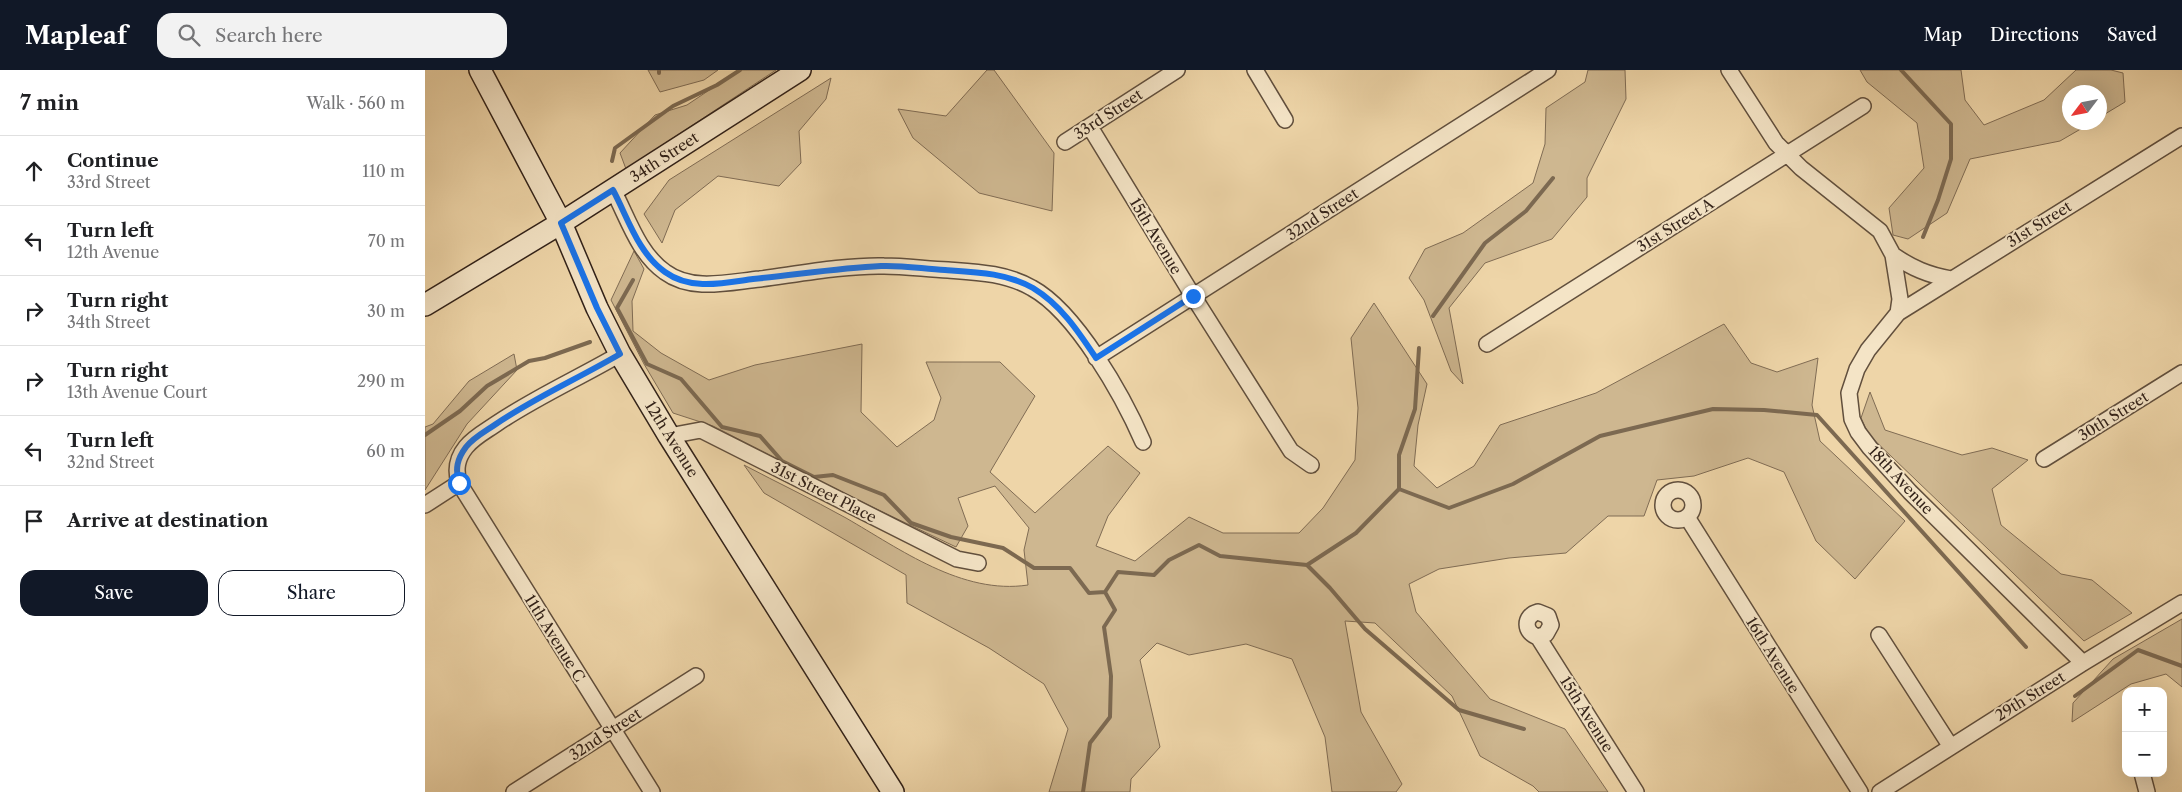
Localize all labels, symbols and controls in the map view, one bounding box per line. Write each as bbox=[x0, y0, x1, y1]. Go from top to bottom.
search box bbox=[157, 13, 507, 58]
text: Mapleaf bbox=[25, 21, 127, 50]
icon: search bbox=[175, 21, 203, 49]
text: Search here bbox=[215, 24, 323, 47]
text: Map bbox=[1923, 24, 1962, 46]
text: Directions bbox=[1990, 24, 2079, 46]
text: Saved bbox=[2107, 24, 2157, 46]
street label: 33rd Street bbox=[1070, 84, 1147, 143]
north arrow bbox=[2062, 85, 2107, 130]
text: 7 min bbox=[20, 90, 79, 115]
text: Walk · 560 m bbox=[306, 93, 405, 113]
street label: 34th Street bbox=[626, 127, 703, 186]
text: Continue bbox=[67, 149, 159, 172]
icon: ahead bbox=[20, 157, 48, 185]
text: 110 m bbox=[362, 161, 405, 181]
text: 33rd Street bbox=[67, 172, 151, 192]
street label: 32nd Street bbox=[1282, 183, 1362, 244]
street label: 31st Street A bbox=[1633, 193, 1718, 256]
street label: 15th Avenue bbox=[1126, 194, 1186, 278]
street label: 31st Street bbox=[2003, 196, 2075, 251]
text: Turn left bbox=[67, 219, 154, 242]
icon: left bbox=[20, 227, 48, 255]
text: 70 m bbox=[368, 231, 405, 251]
text: 12th Avenue bbox=[67, 242, 159, 262]
route end bbox=[1182, 285, 1205, 308]
text: Turn right bbox=[67, 289, 168, 312]
icon: right bbox=[20, 297, 48, 325]
text: 30 m bbox=[367, 301, 405, 321]
text: 34th Street bbox=[67, 312, 150, 332]
text: Turn right bbox=[67, 359, 168, 382]
icon: right bbox=[20, 367, 48, 395]
text: 290 m bbox=[357, 371, 405, 391]
text: 13th Avenue Court bbox=[67, 382, 207, 402]
street label: 30th Street bbox=[2074, 387, 2152, 445]
street label: 12th Avenue bbox=[641, 397, 703, 481]
text: Turn left bbox=[67, 429, 154, 452]
icon: left bbox=[20, 437, 48, 465]
text: 60 m bbox=[366, 441, 405, 461]
street label: 18th Avenue bbox=[1865, 442, 1937, 518]
text: 32nd Street bbox=[67, 452, 154, 472]
street label: 31st Street Place bbox=[768, 457, 880, 527]
route start bbox=[448, 472, 471, 495]
icon: arrive bbox=[20, 507, 48, 535]
text: Arrive at destination bbox=[67, 509, 268, 532]
button: Save bbox=[20, 570, 208, 616]
button: Share bbox=[218, 570, 405, 616]
street label: 11th Avenue C bbox=[521, 591, 589, 685]
street label: 16th Avenue bbox=[1742, 613, 1804, 697]
street label: 29th Street bbox=[1992, 667, 2069, 725]
street label: 15th Avenue bbox=[1556, 673, 1618, 755]
map controls bbox=[2122, 687, 2167, 777]
button: + bbox=[2122, 687, 2167, 732]
street label: 32nd Street bbox=[565, 703, 645, 764]
button: − bbox=[2122, 732, 2167, 777]

